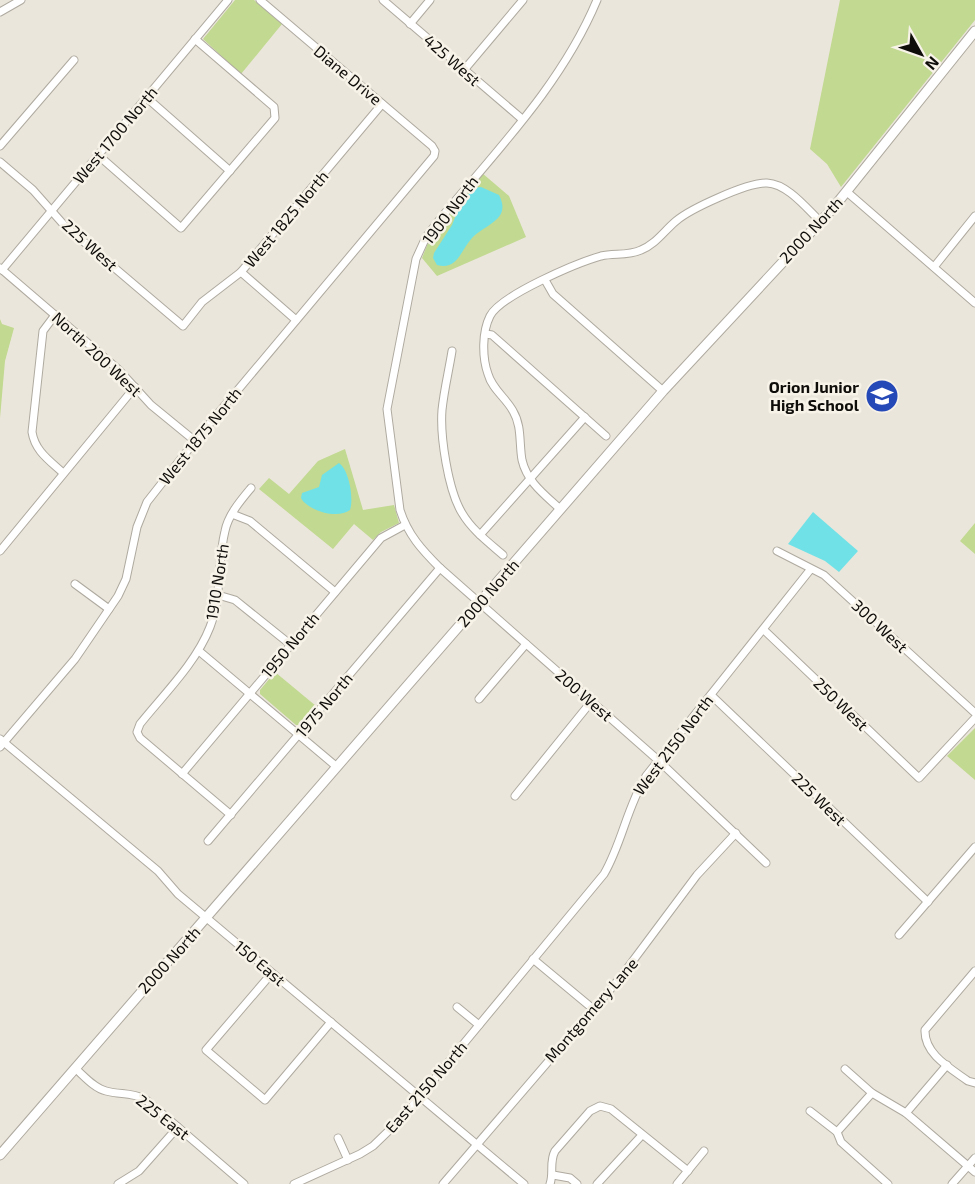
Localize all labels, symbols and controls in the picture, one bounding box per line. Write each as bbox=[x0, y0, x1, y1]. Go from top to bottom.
north arrow bbox=[891, 24, 951, 84]
street label: 425 West bbox=[420, 30, 484, 89]
street label: Diane Drive bbox=[310, 41, 386, 109]
text: N bbox=[922, 53, 944, 74]
street label: West 1700 North bbox=[68, 82, 161, 187]
street label: West 1825 North bbox=[240, 166, 332, 271]
street label: 1900 North bbox=[418, 172, 481, 248]
street label: 2000 North bbox=[775, 193, 846, 267]
street label: 225 West bbox=[59, 215, 122, 274]
street label: North 200 West bbox=[49, 307, 146, 400]
place label: Orion Junior High School bbox=[769, 377, 860, 414]
school or university icon: Orion Junior High School bbox=[864, 378, 900, 414]
street label: West 1875 North bbox=[155, 383, 245, 488]
street label: 1910 North bbox=[201, 542, 232, 622]
street label: 2000 North bbox=[453, 555, 522, 630]
street label: 300 West bbox=[849, 595, 912, 656]
street label: 1950 North bbox=[257, 608, 322, 681]
street label: 200 West bbox=[552, 665, 617, 725]
street label: 1975 North bbox=[291, 669, 356, 741]
street label: 250 West bbox=[810, 673, 873, 734]
street label: West 2150 North bbox=[629, 691, 716, 799]
street label: 225 West bbox=[788, 768, 850, 829]
street label: 2000 North bbox=[134, 922, 204, 997]
street label: 150 East bbox=[231, 936, 289, 989]
street label: Montgomery Lane bbox=[540, 954, 641, 1066]
street label: East 2150 North bbox=[381, 1037, 470, 1136]
street label: 225 East bbox=[133, 1090, 194, 1143]

